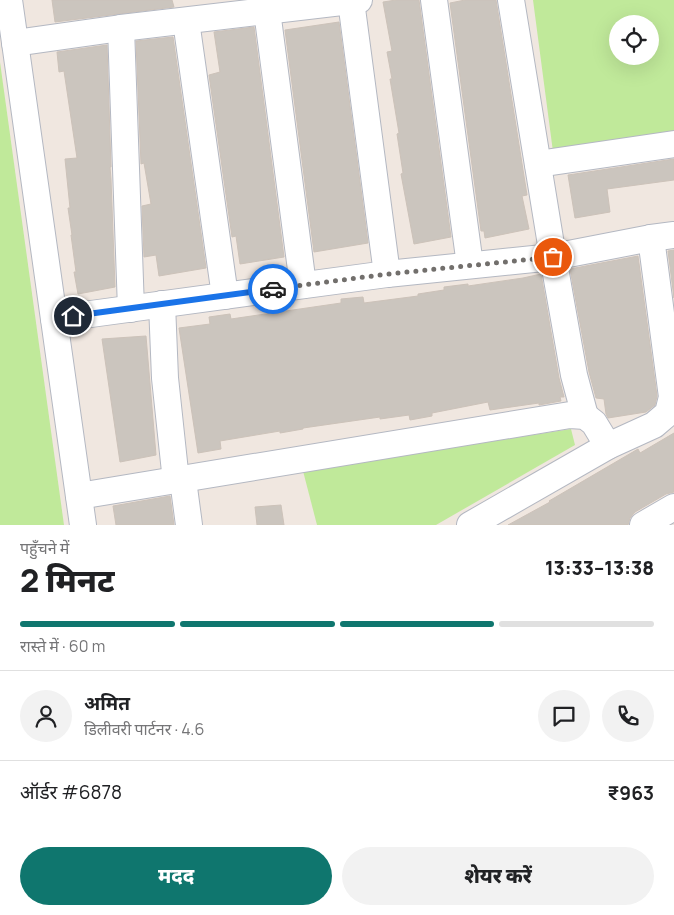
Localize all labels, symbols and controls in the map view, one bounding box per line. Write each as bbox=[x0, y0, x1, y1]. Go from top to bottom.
map controls bbox=[609, 15, 659, 65]
button: locate bbox=[609, 15, 659, 65]
pin bbox=[532, 236, 574, 278]
icon: bag bbox=[539, 243, 567, 271]
courier bbox=[248, 264, 298, 314]
icon: car bbox=[259, 275, 287, 303]
pin bbox=[52, 295, 94, 337]
icon: home bbox=[59, 302, 87, 330]
text: पहुँचने में bbox=[20, 537, 69, 559]
text: 13:33–13:38 bbox=[545, 555, 654, 581]
text: 2 मिनट bbox=[20, 558, 115, 602]
text: रास्ते में · 60 m bbox=[20, 635, 105, 657]
button: person bbox=[20, 690, 72, 742]
text: अमित bbox=[84, 690, 130, 716]
button: chat bbox=[538, 690, 590, 742]
button: phone bbox=[602, 690, 654, 742]
text: डिलीवरी पार्टनर · 4.6 bbox=[84, 718, 204, 740]
text: ऑर्डर #6878 bbox=[20, 779, 122, 805]
text: ₹963 bbox=[608, 780, 654, 806]
button: मदद bbox=[20, 847, 332, 905]
button: शेयर करें bbox=[342, 847, 654, 905]

